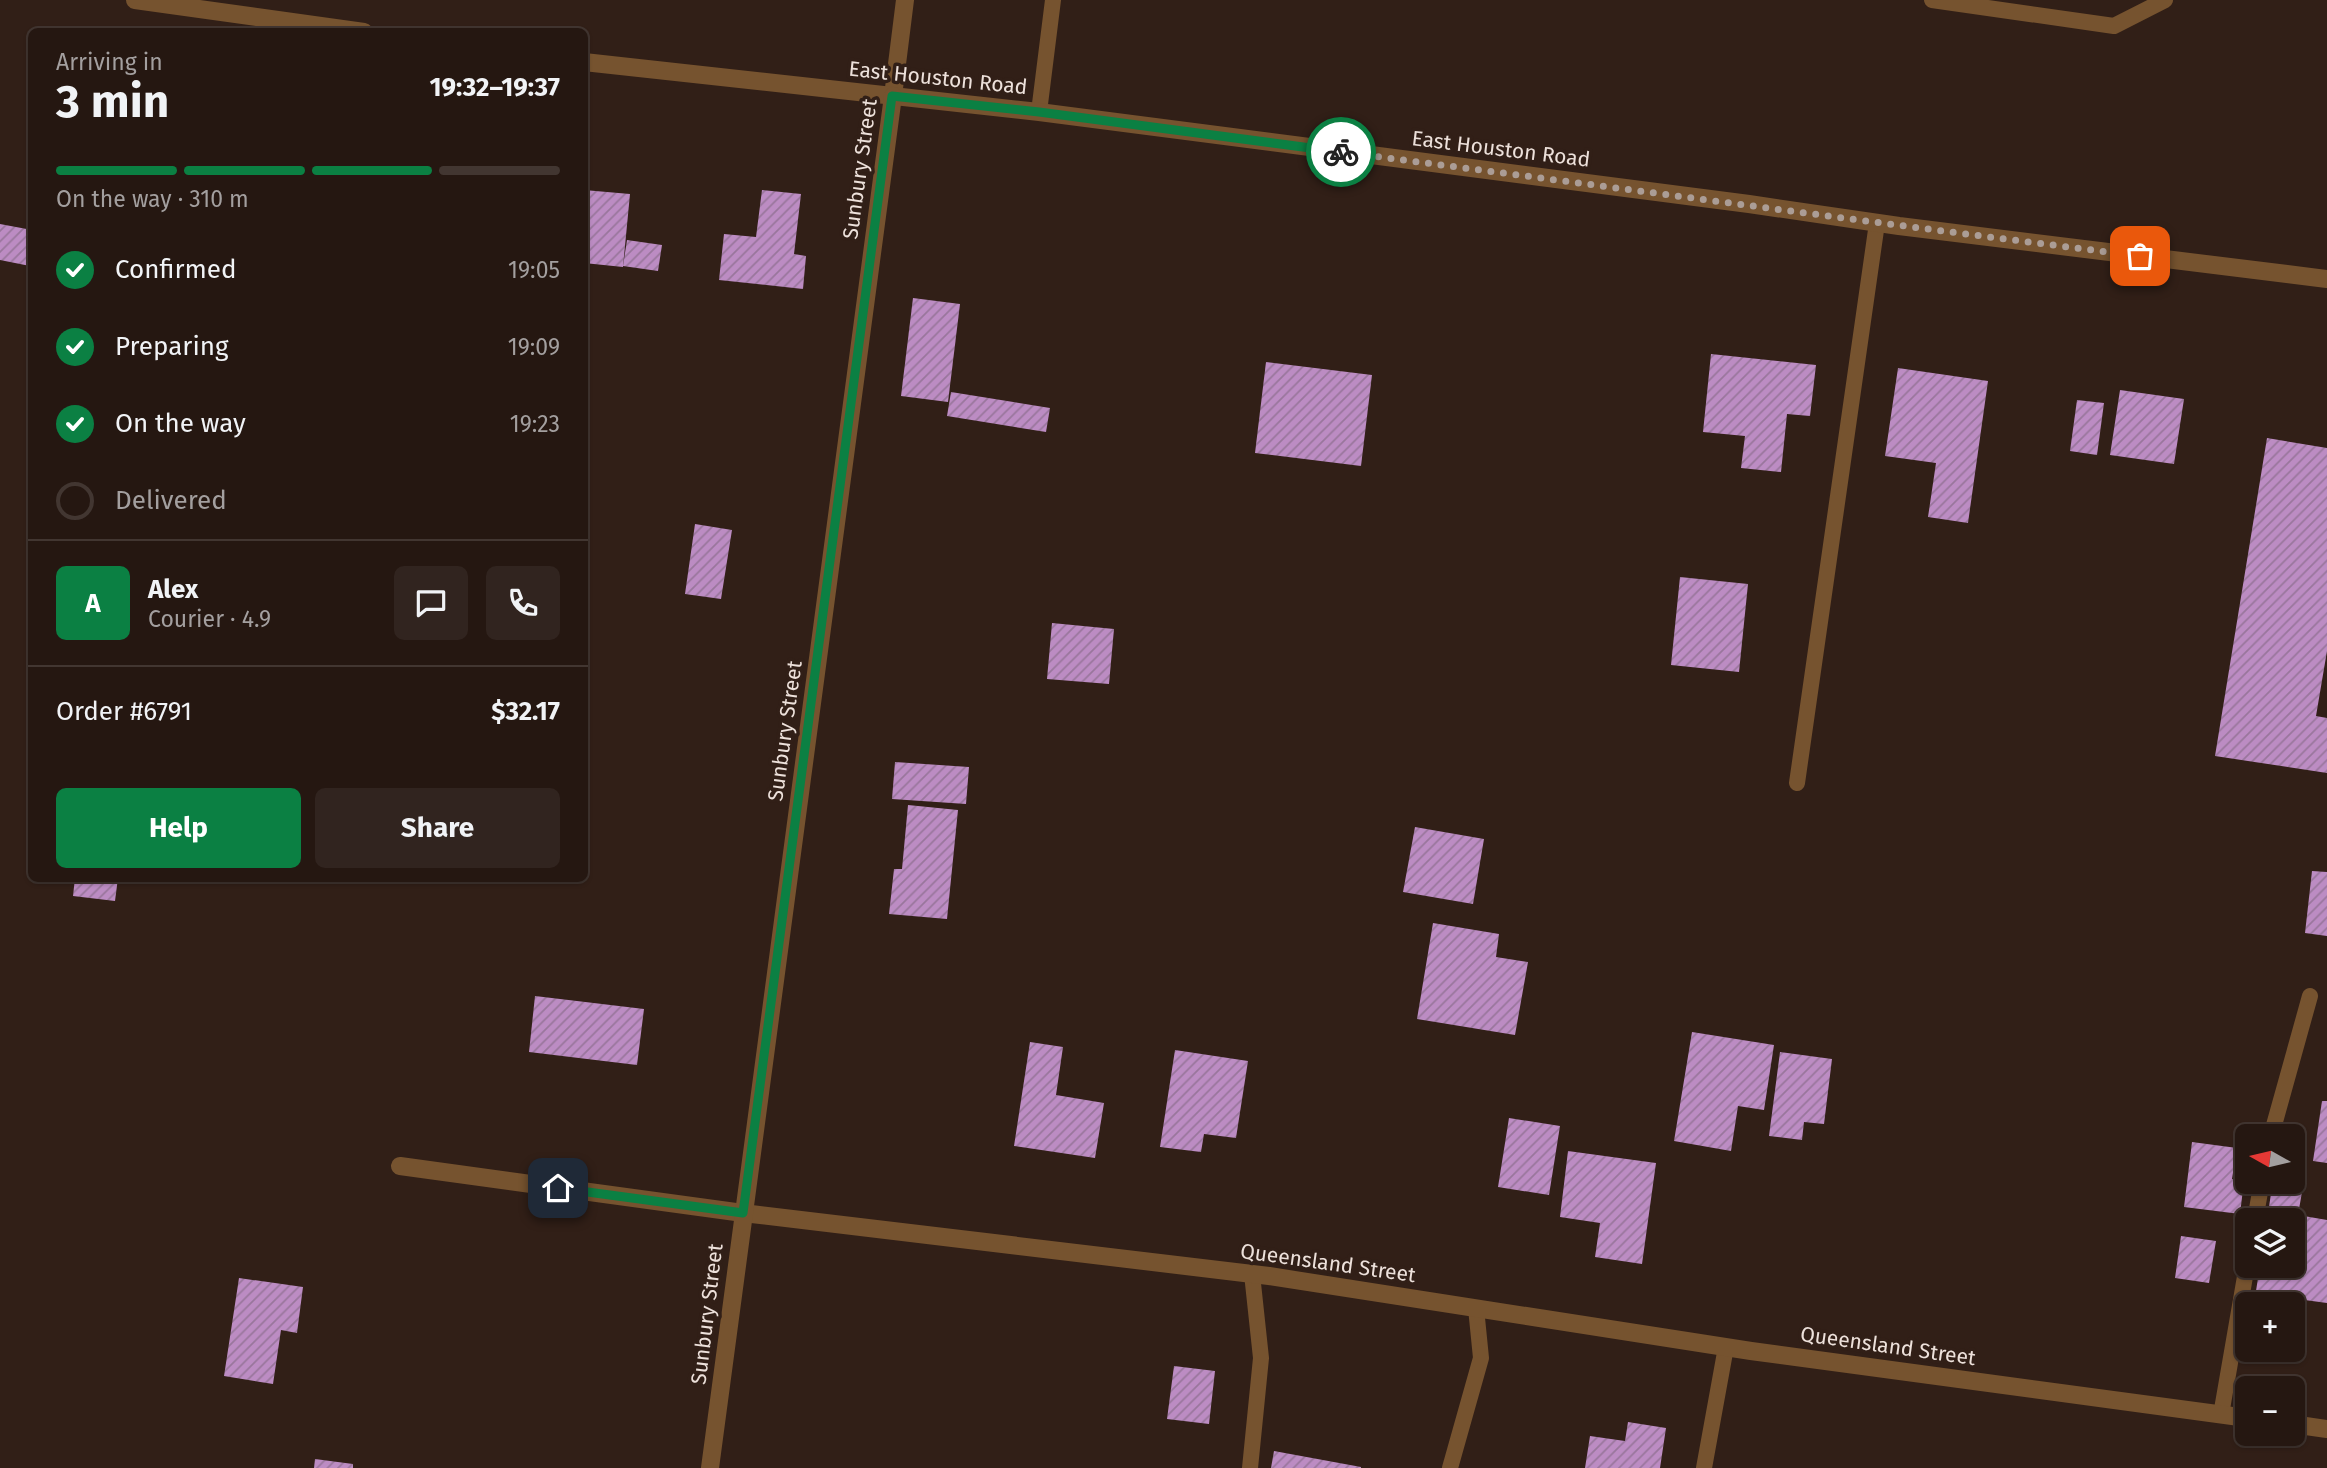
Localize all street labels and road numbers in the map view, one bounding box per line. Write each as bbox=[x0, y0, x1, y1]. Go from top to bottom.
street label: East Houston Road bbox=[847, 56, 1029, 100]
street label: Sunbury Street bbox=[837, 97, 883, 241]
street label: East Houston Road bbox=[1410, 125, 1592, 173]
street label: Sunbury Street bbox=[762, 659, 808, 803]
street label: Queensland Street bbox=[1239, 1238, 1418, 1288]
street label: Sunbury Street bbox=[685, 1242, 729, 1386]
street label: Queensland Street bbox=[1799, 1321, 1978, 1371]

